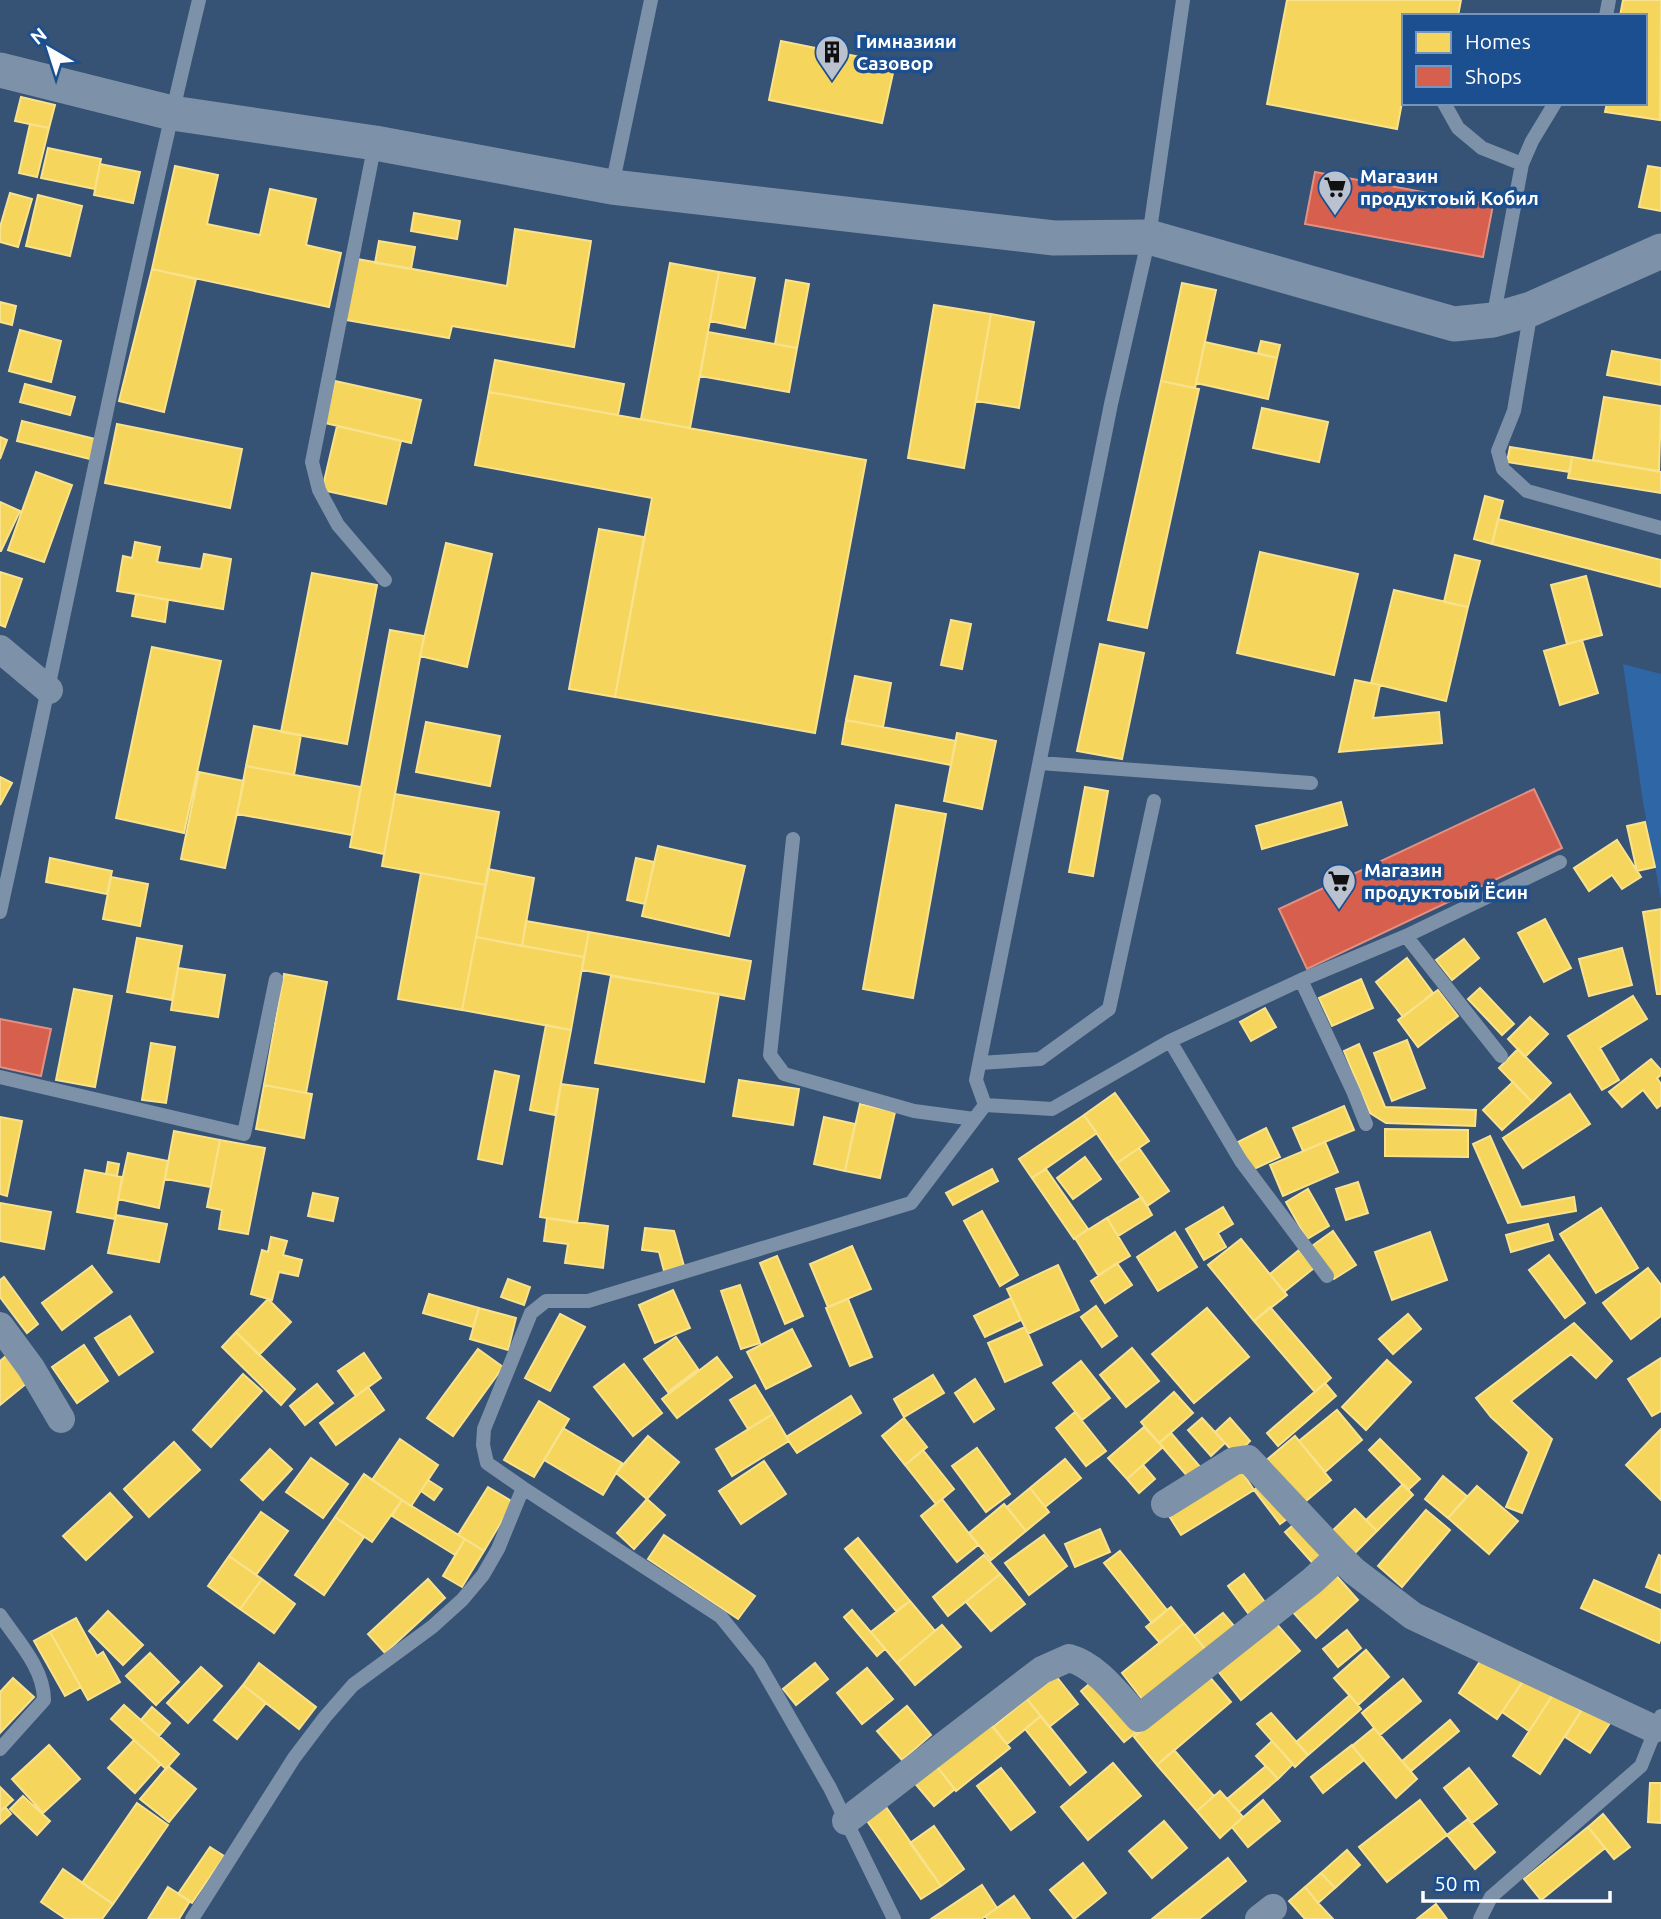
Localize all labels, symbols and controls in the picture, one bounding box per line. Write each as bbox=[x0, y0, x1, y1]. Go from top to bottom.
north arrow bbox=[14, 14, 84, 84]
legend bbox=[1402, 14, 1647, 105]
text: N bbox=[26, 23, 51, 49]
text: Homes bbox=[1465, 29, 1531, 53]
place label: Гимназияи Сазовор bbox=[856, 30, 957, 74]
building icon: Гимназияи Сазовор bbox=[813, 33, 851, 82]
text: Shops bbox=[1465, 64, 1522, 88]
place label: Магазин продуктоый Кобил bbox=[1360, 165, 1539, 209]
supermarket icon: Магазин продуктоый Кобил bbox=[1316, 168, 1354, 217]
place label: Магазин продуктоый Ёсин bbox=[1364, 859, 1528, 903]
supermarket icon: Магазин продуктоый Ёсин bbox=[1320, 862, 1358, 911]
scale bar bbox=[1423, 1860, 1610, 1904]
text: 50 m bbox=[1434, 1871, 1481, 1895]

